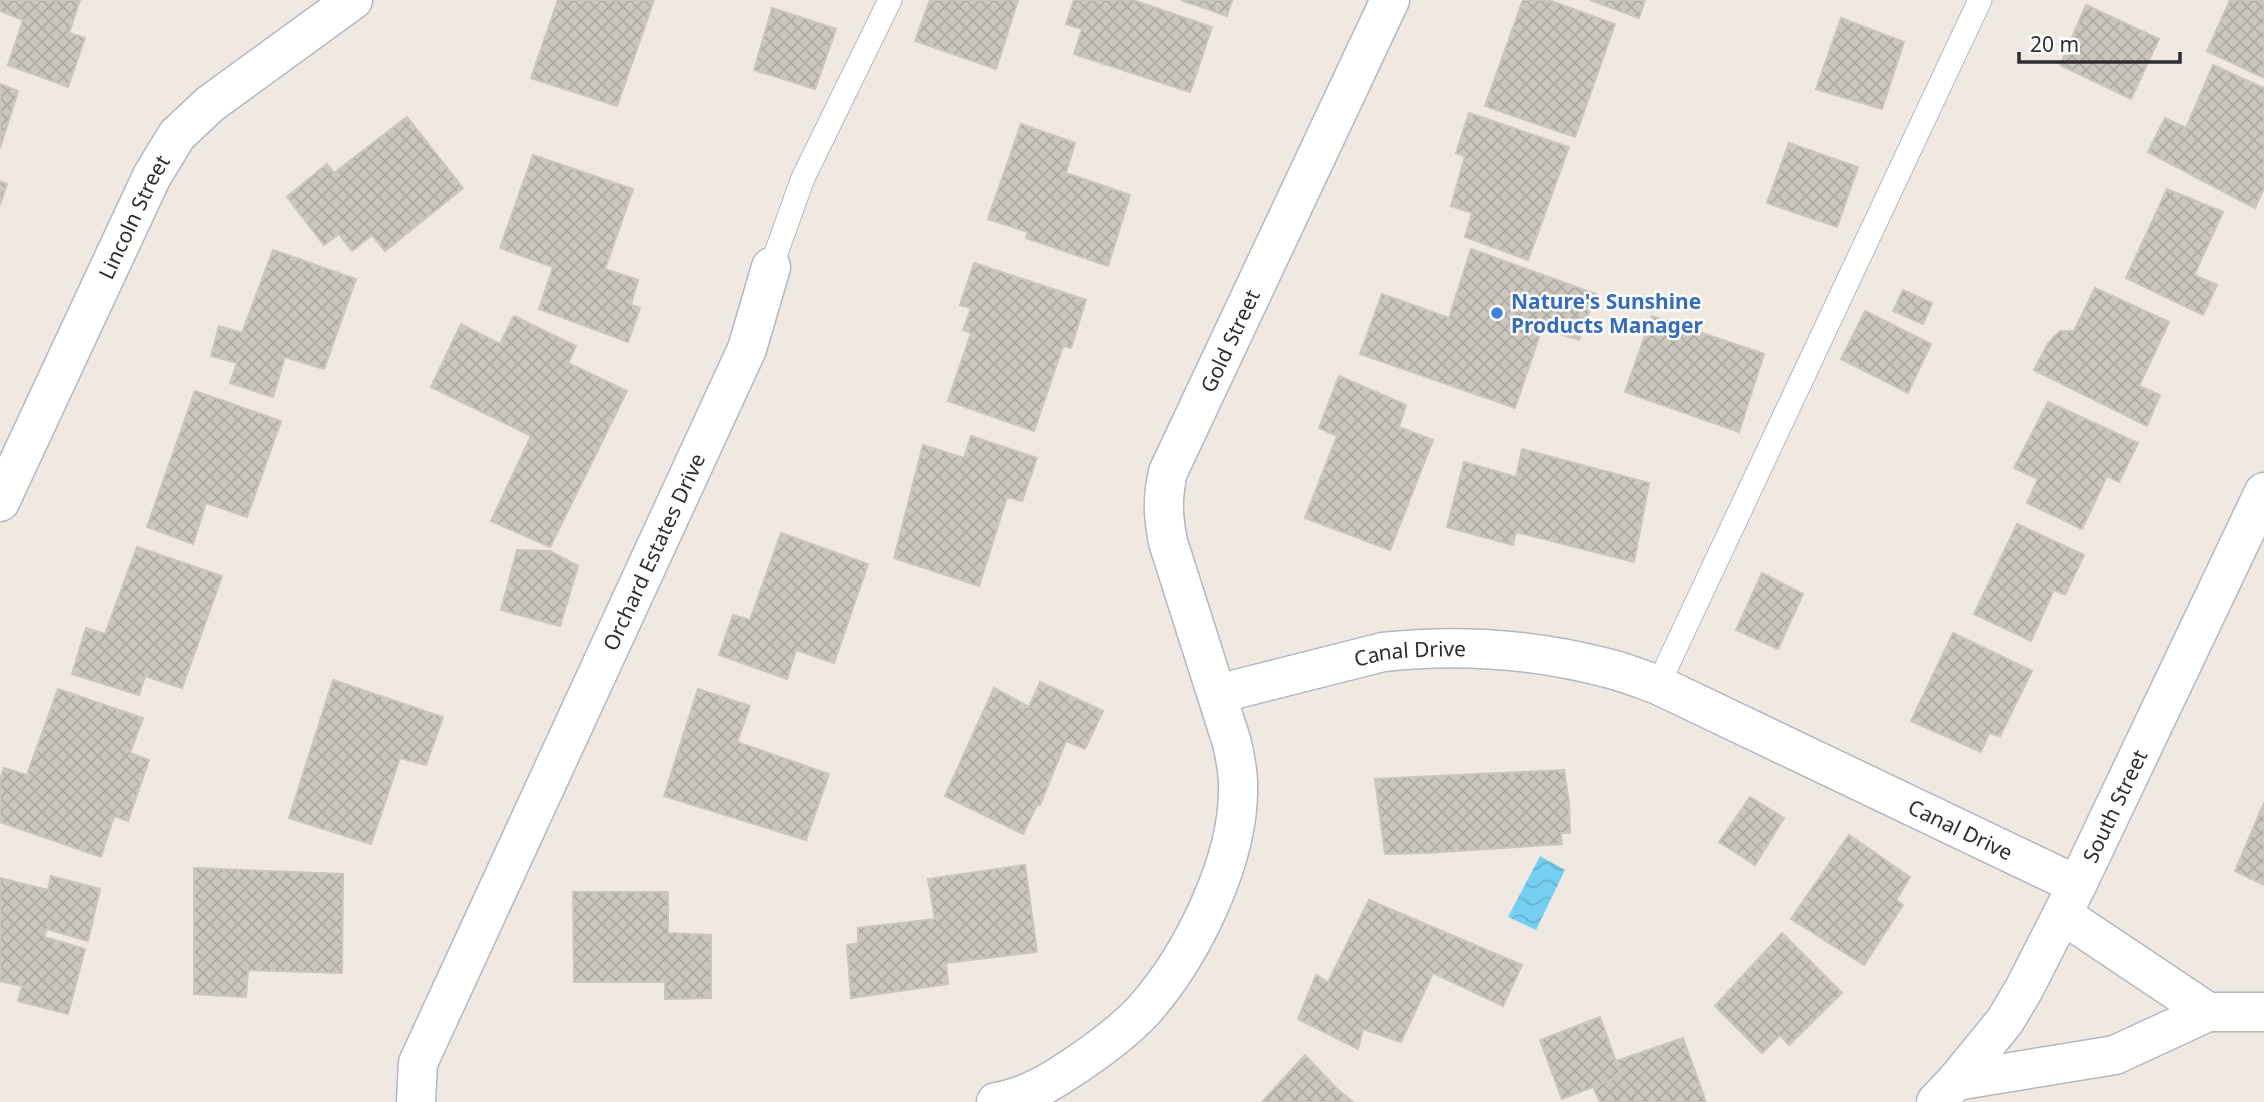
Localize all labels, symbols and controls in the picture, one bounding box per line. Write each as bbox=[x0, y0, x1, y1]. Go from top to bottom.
scale bar bbox=[2019, 21, 2180, 65]
text: 20 m bbox=[2030, 30, 2079, 58]
street label: Lincoln Street bbox=[92, 149, 176, 284]
street label: Gold Street bbox=[1193, 285, 1266, 397]
place label: Nature's Sunshine Products Manager bbox=[1511, 287, 1703, 339]
marker: Nature's Sunshine Products Manager bbox=[1489, 305, 1505, 321]
street label: Orchard Estates Drive bbox=[596, 449, 711, 655]
street label: Canal Drive bbox=[1351, 634, 1466, 673]
street label: South Street bbox=[2076, 744, 2154, 867]
street label: Canal Drive bbox=[1904, 792, 2017, 866]

